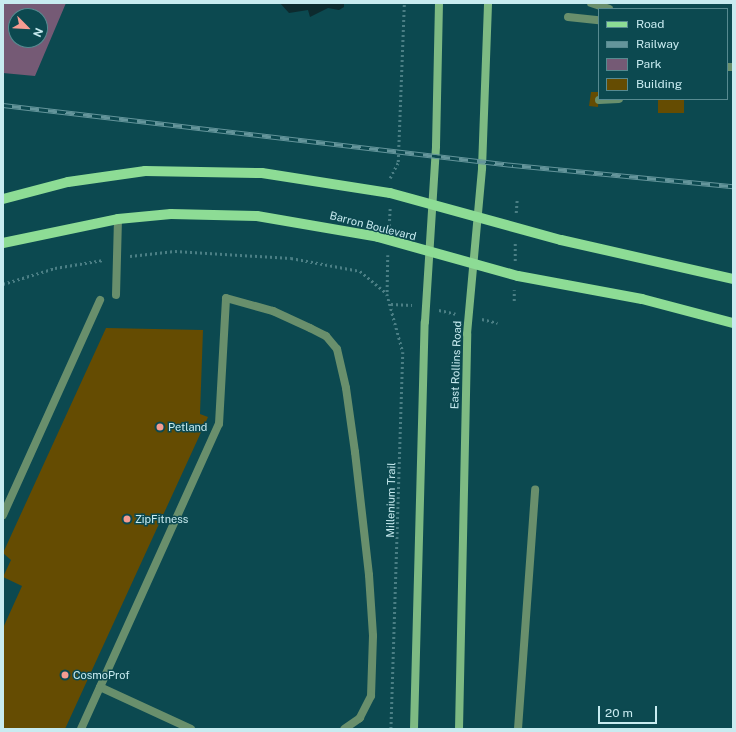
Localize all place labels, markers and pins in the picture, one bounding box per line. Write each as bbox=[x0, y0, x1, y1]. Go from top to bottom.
place label: Petland bbox=[168, 420, 207, 434]
marker: Petland bbox=[155, 422, 165, 432]
place label: ZipFitness bbox=[135, 512, 188, 526]
marker: ZipFitness bbox=[122, 514, 132, 524]
place label: CosmoProf bbox=[73, 668, 130, 682]
marker: CosmoProf bbox=[60, 670, 70, 680]

